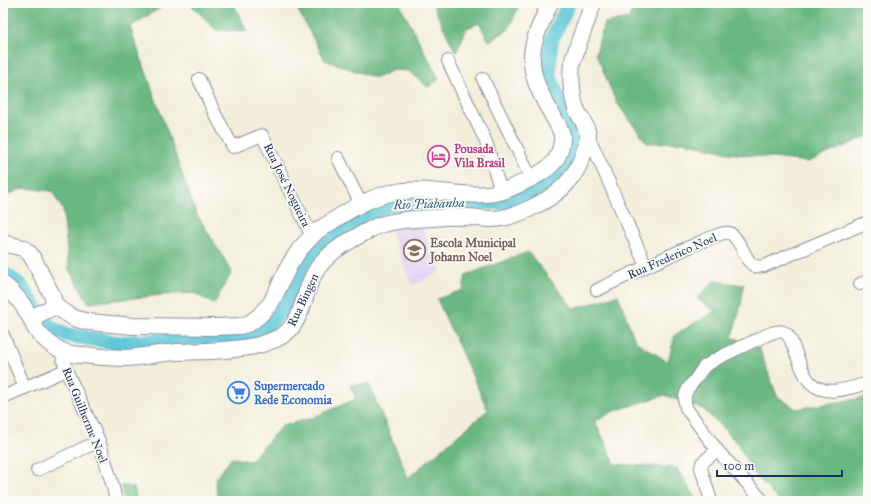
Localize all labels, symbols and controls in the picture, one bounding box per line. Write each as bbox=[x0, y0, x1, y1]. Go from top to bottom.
street label: Rua José Nogueira bbox=[260, 141, 314, 230]
place label: Pousada Vila Brasil bbox=[453, 142, 506, 170]
hotel icon: Pousada Vila Brasil bbox=[426, 143, 452, 169]
water label: Rio Piabanha bbox=[392, 195, 465, 213]
street label: Rua Frederico Noel bbox=[625, 230, 720, 282]
place label: Escola Municipal Johann Noel bbox=[428, 236, 517, 265]
school or university icon: Escola Municipal Johann Noel bbox=[402, 237, 428, 263]
street label: Rua Bingen bbox=[285, 271, 323, 329]
street label: Rua Guilherme Noel bbox=[59, 365, 111, 466]
place label: Supermercado Rede Economia bbox=[254, 379, 333, 407]
supermarket icon: Supermercado Rede Economia bbox=[225, 380, 251, 406]
scale bar bbox=[717, 452, 842, 478]
text: 100 m bbox=[723, 459, 754, 473]

